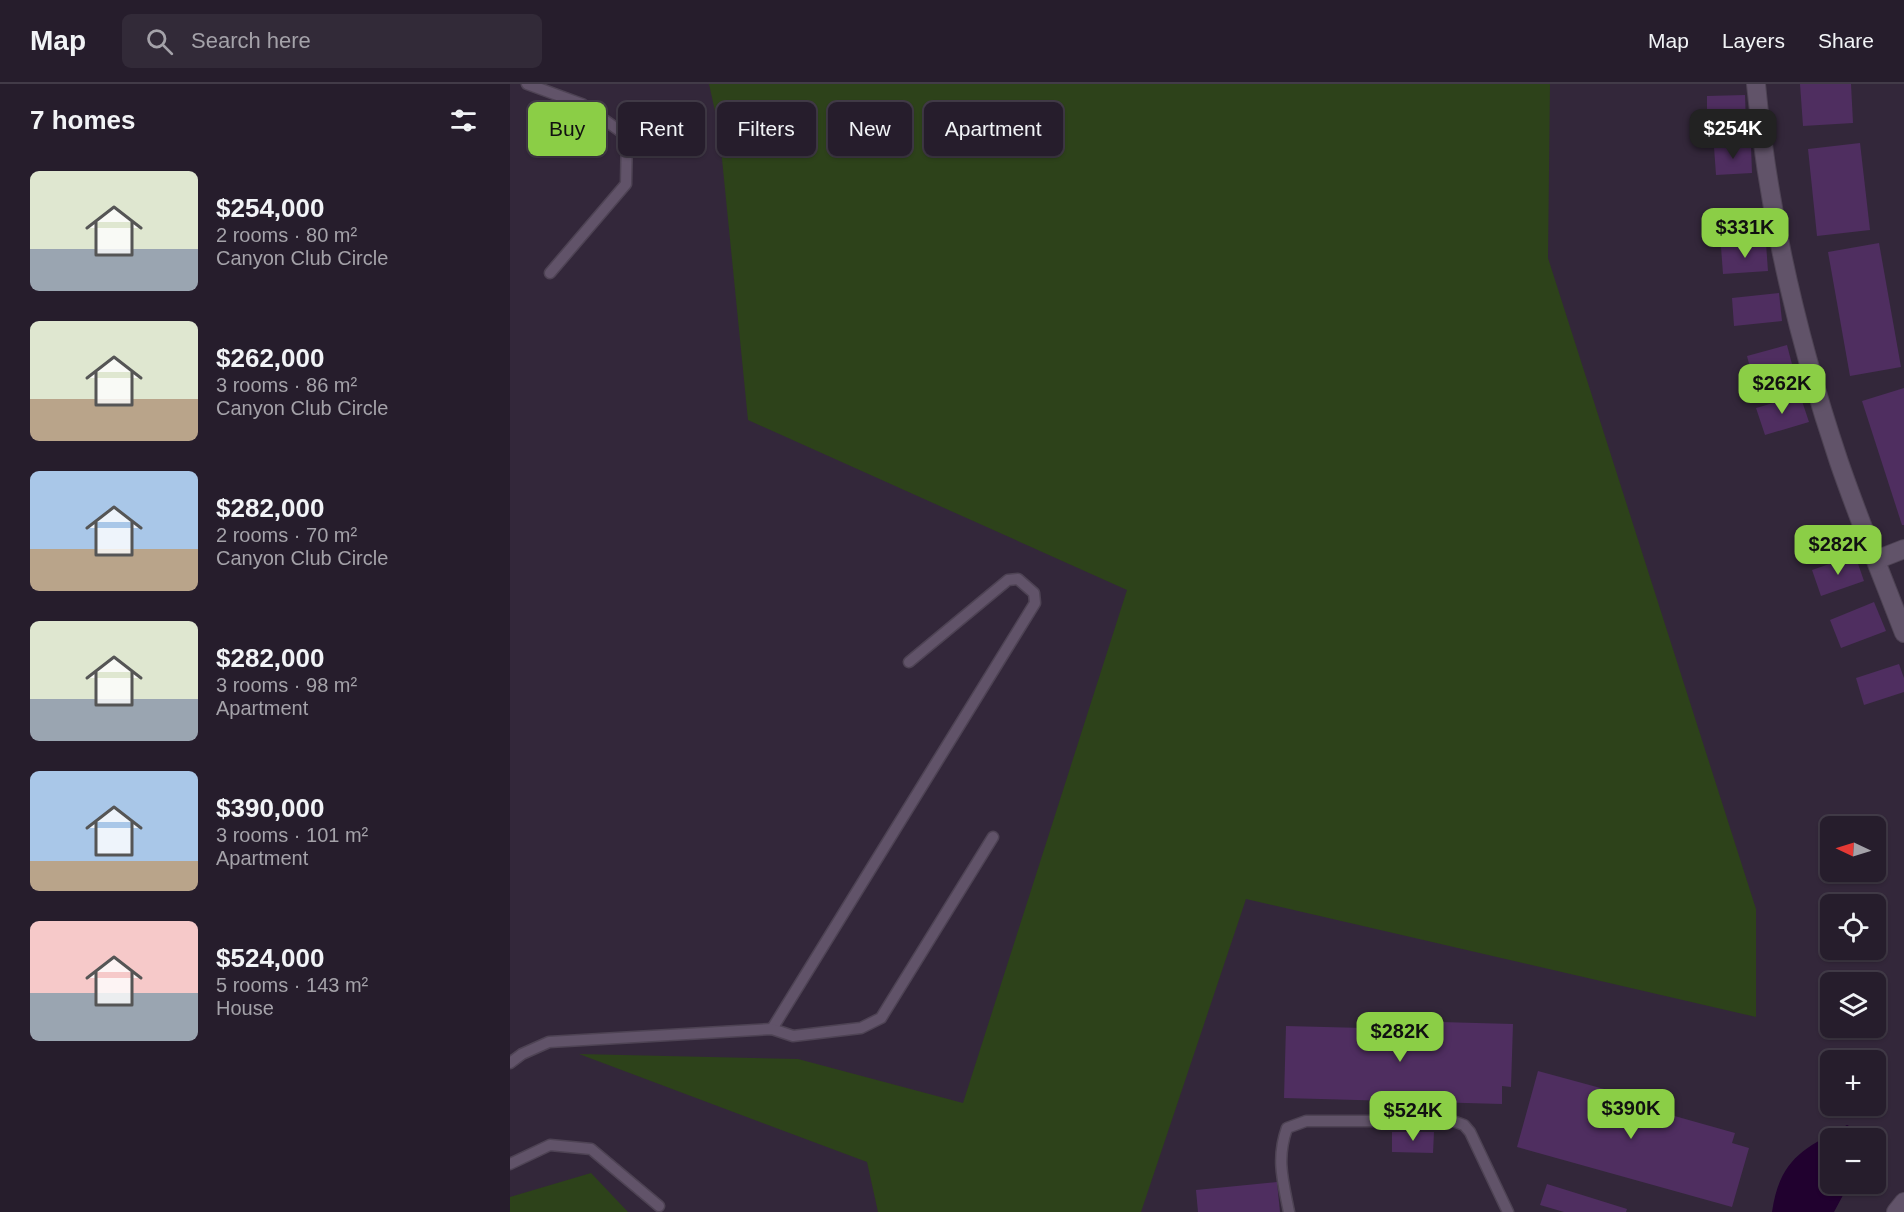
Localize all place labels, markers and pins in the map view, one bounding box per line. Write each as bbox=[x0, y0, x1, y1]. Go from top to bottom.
pin: $254K bbox=[1691, 109, 1775, 160]
pin: $331K bbox=[1703, 208, 1787, 259]
pin: $262K bbox=[1740, 364, 1824, 415]
pin: $282K bbox=[1796, 525, 1880, 576]
pin: $282K bbox=[1358, 1012, 1442, 1063]
pin: $390K bbox=[1589, 1089, 1673, 1140]
pin: $524K bbox=[1371, 1091, 1455, 1142]

